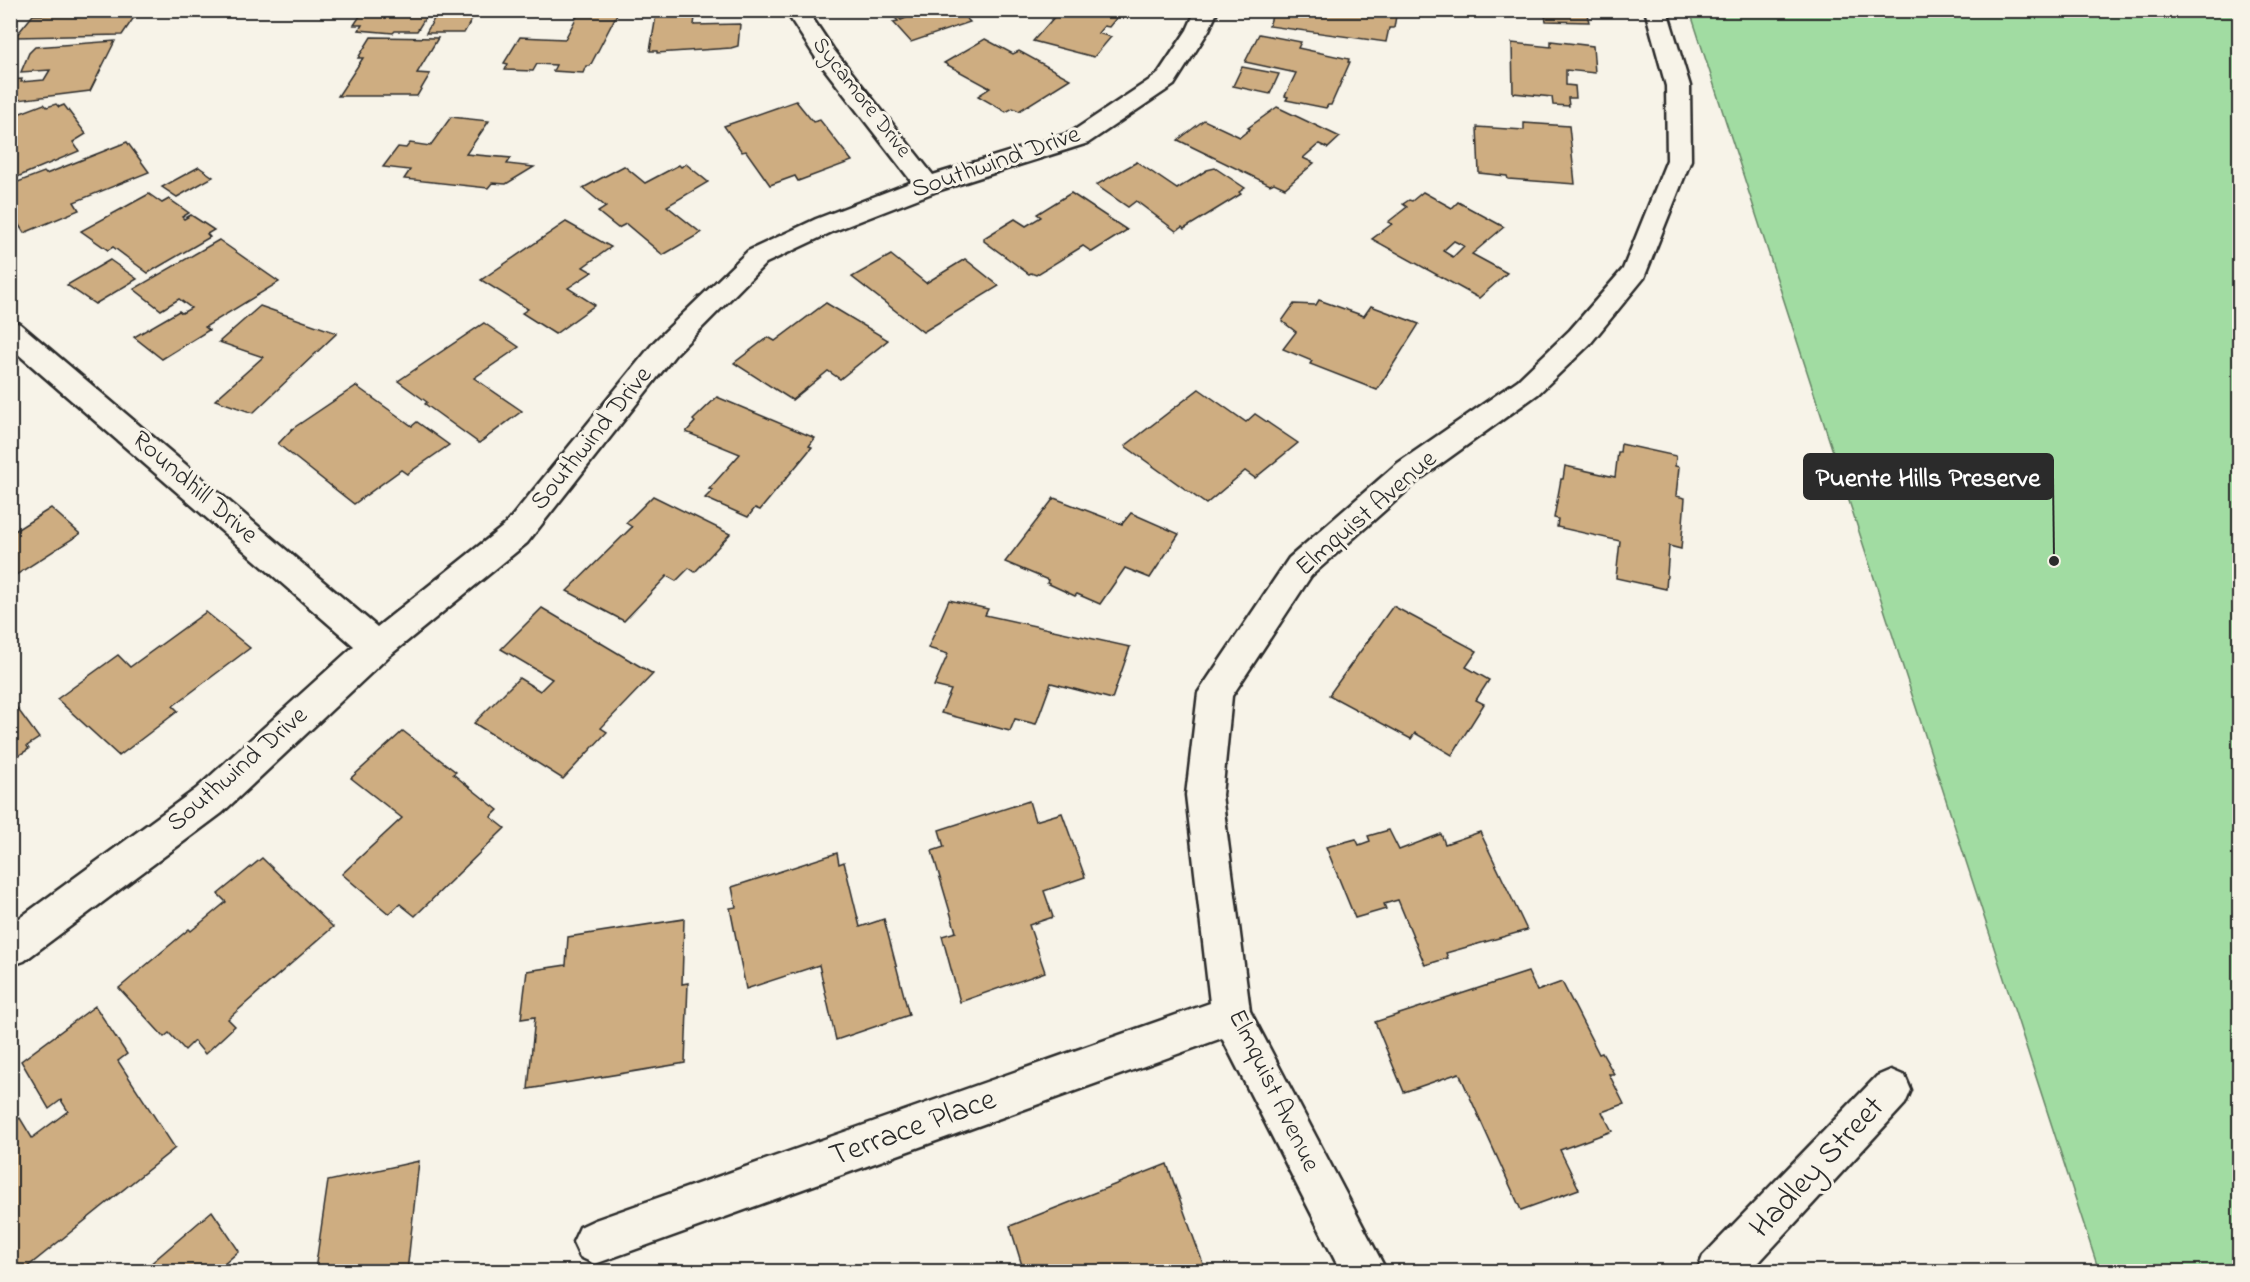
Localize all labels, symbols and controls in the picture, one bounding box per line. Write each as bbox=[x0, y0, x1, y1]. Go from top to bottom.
street label: Sycamore Drive bbox=[803, 31, 918, 166]
street label: Southwind Drive bbox=[907, 116, 1086, 210]
street label: Southwind Drive bbox=[522, 358, 662, 519]
street label: Roundhill Drive bbox=[122, 422, 266, 554]
street label: Elmquist Avenue bbox=[1288, 441, 1446, 586]
callout: Puente Hills Preserve bbox=[1804, 454, 2053, 499]
text: Puente Hills Preserve bbox=[1816, 460, 2041, 499]
street label: Southwind Drive bbox=[159, 698, 317, 842]
street label: Elmquist Avenue bbox=[1217, 1003, 1329, 1179]
street label: Terrace Place bbox=[823, 1077, 1003, 1181]
street label: Hadley Street bbox=[1739, 1086, 1897, 1250]

